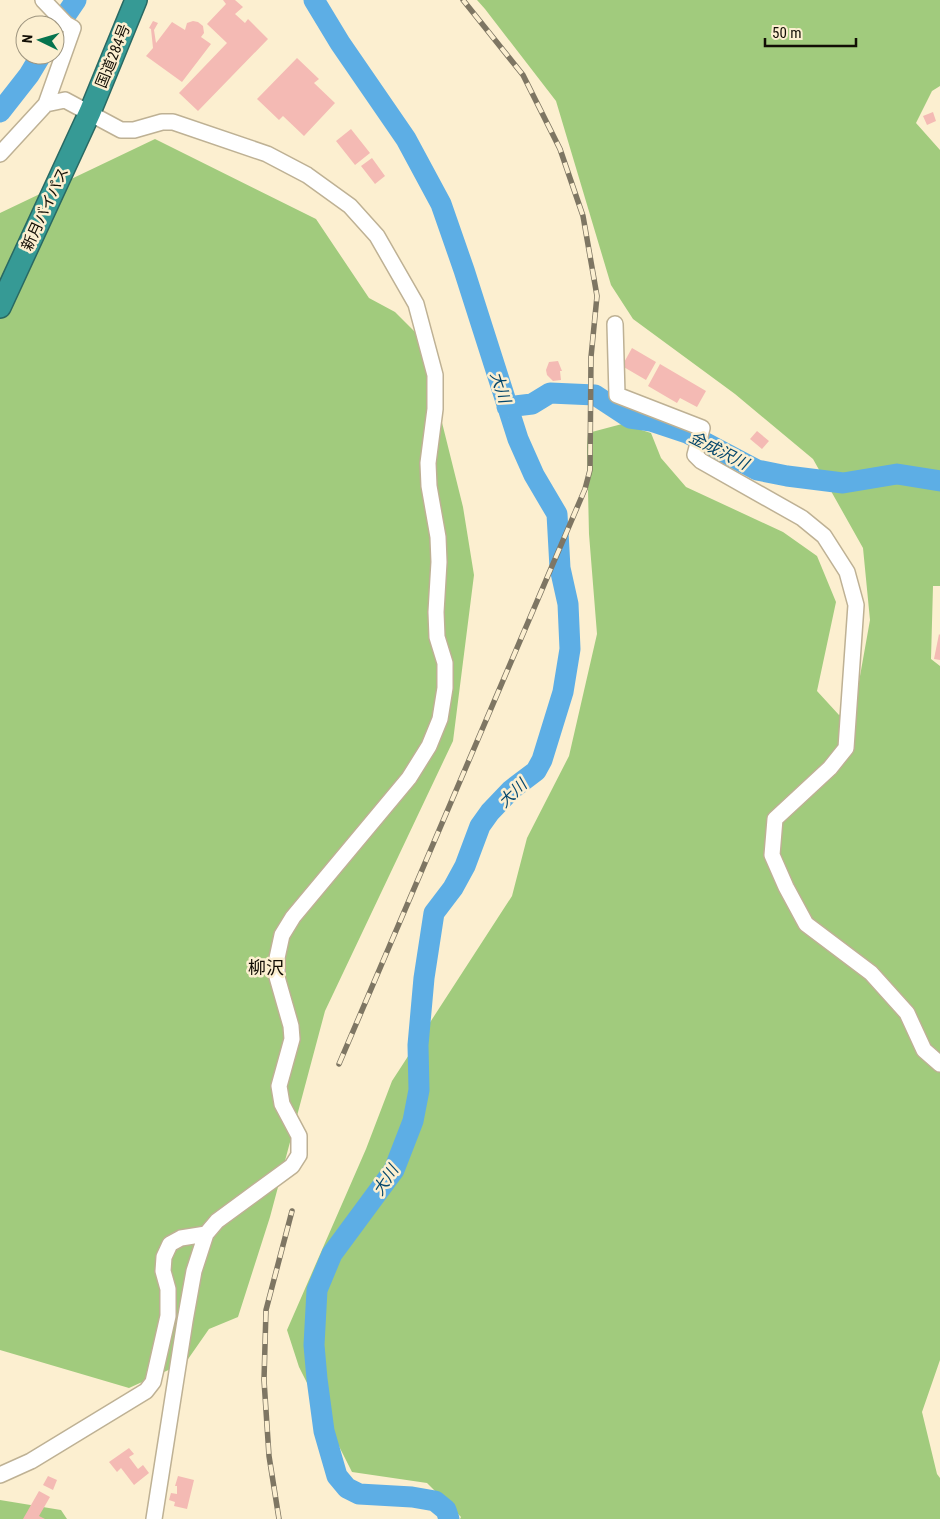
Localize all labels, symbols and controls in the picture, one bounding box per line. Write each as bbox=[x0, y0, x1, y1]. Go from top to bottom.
north arrow bbox=[15, 15, 65, 65]
scale bar bbox=[765, 15, 856, 47]
street label: 国道284号 bbox=[92, 21, 134, 91]
text: 50 m bbox=[772, 24, 802, 42]
text: N bbox=[19, 34, 35, 44]
street label: 新月バイパス bbox=[18, 165, 72, 253]
water label: 大川 bbox=[487, 369, 515, 407]
water label: 金成沢川 bbox=[686, 427, 753, 474]
water label: 大川 bbox=[494, 774, 532, 811]
district label: 柳沢 bbox=[248, 957, 284, 978]
water label: 大川 bbox=[369, 1160, 403, 1199]

